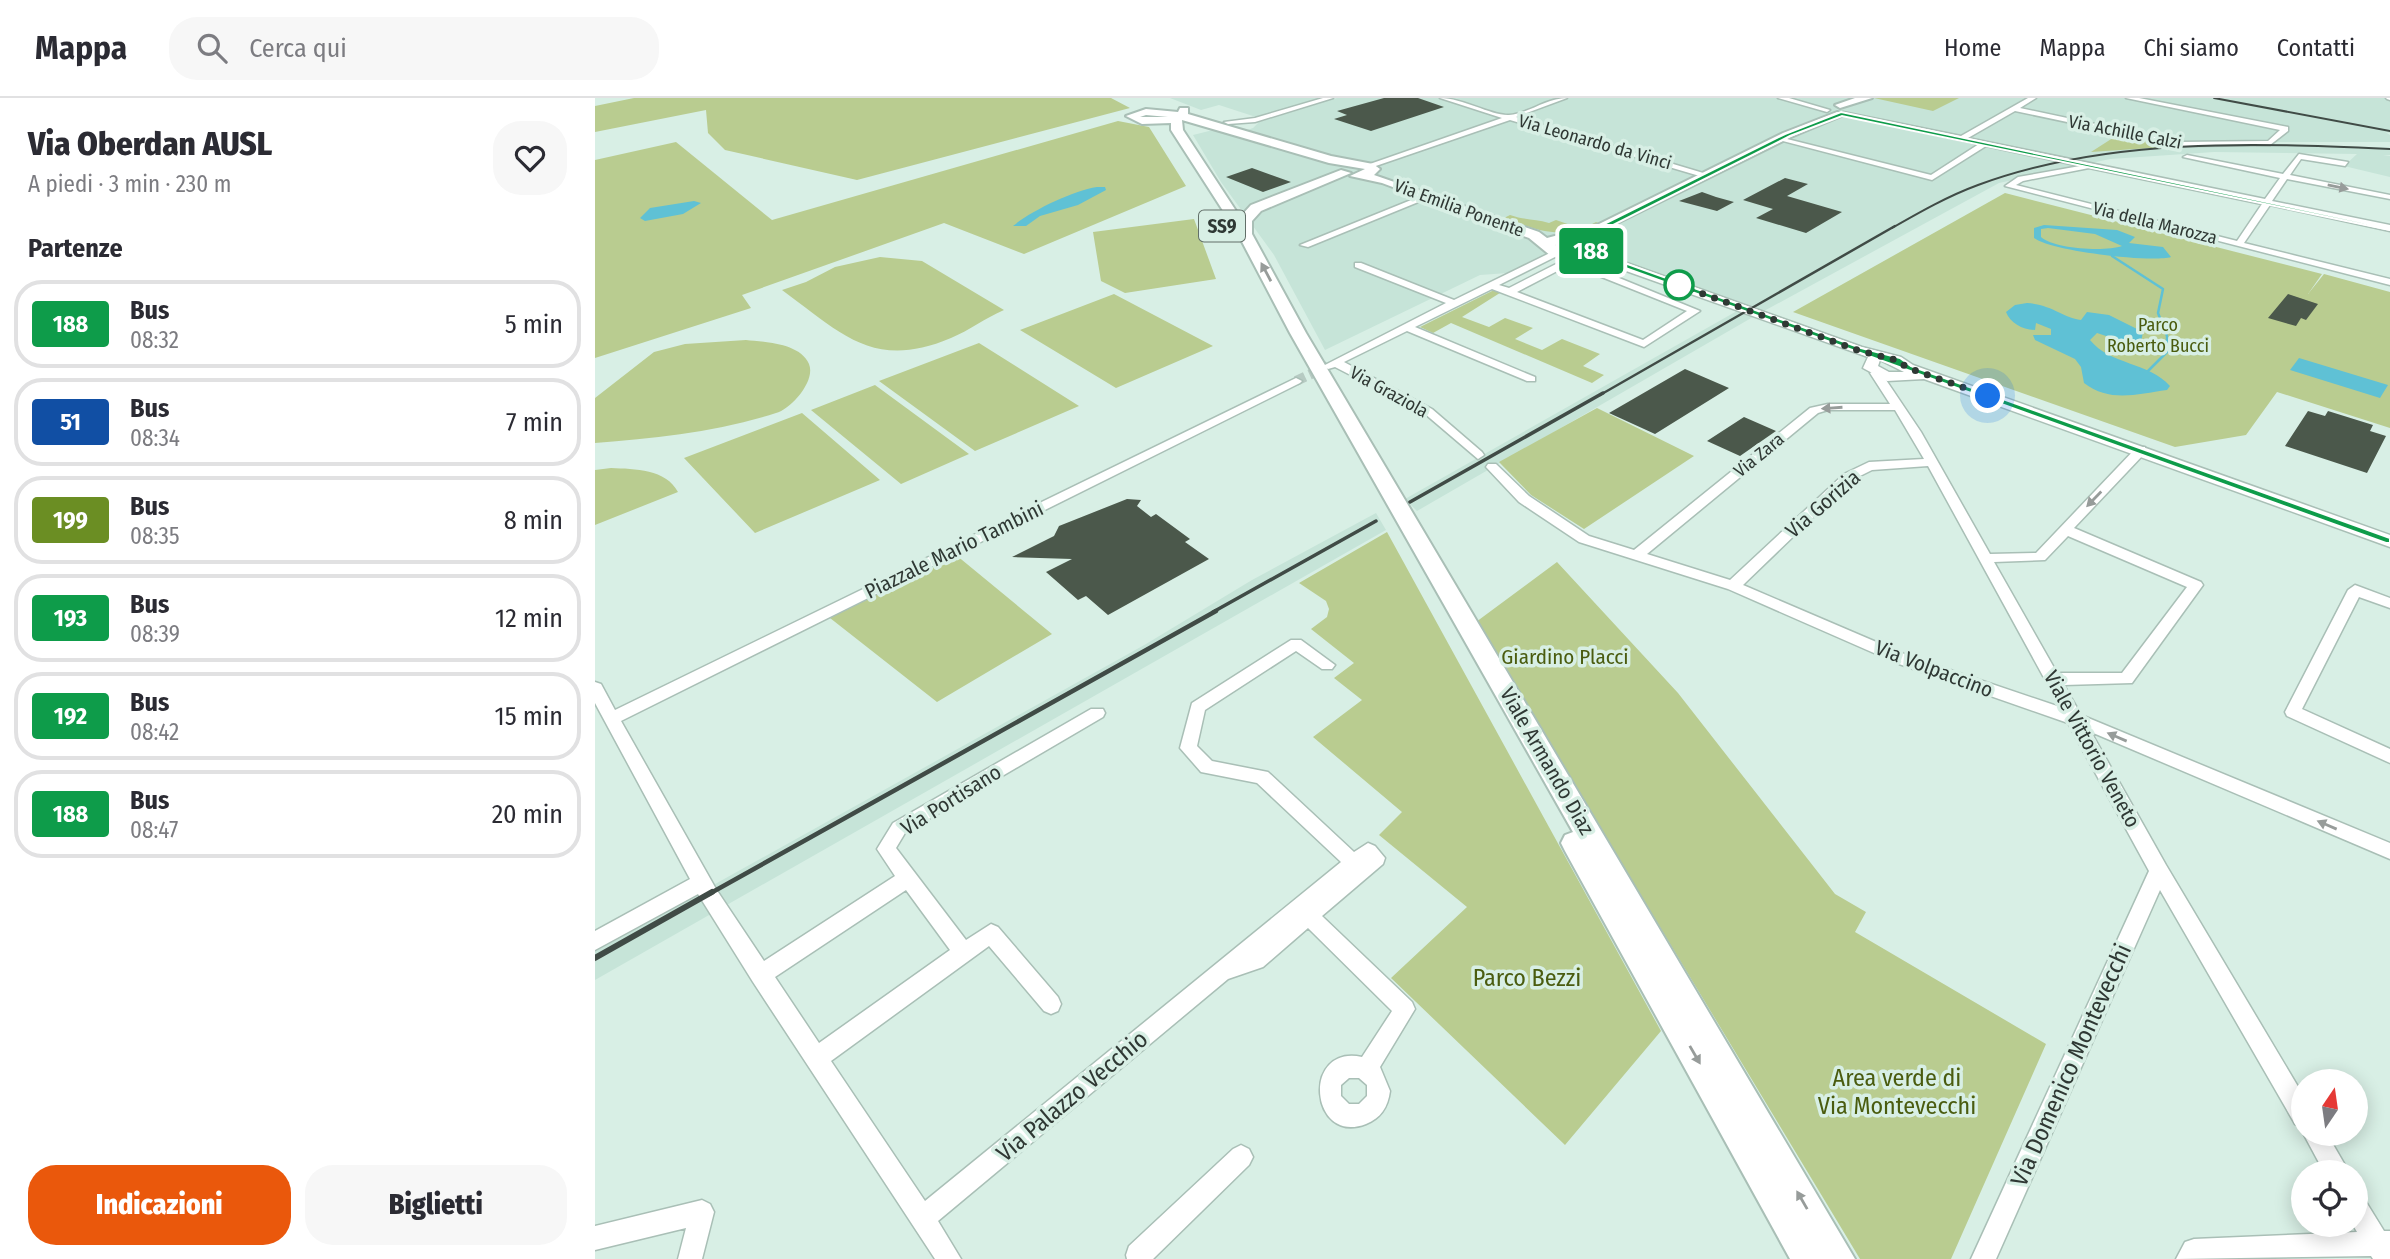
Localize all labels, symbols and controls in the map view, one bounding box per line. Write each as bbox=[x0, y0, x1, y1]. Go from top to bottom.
search box bbox=[169, 17, 659, 80]
text: Mappa bbox=[35, 28, 127, 68]
icon: search bbox=[193, 29, 231, 67]
text: Cerca qui bbox=[249, 33, 347, 64]
text: Home bbox=[1944, 34, 2001, 62]
text: Mappa bbox=[2039, 34, 2105, 62]
text: Chi siamo bbox=[2143, 34, 2239, 62]
text: Contatti bbox=[2277, 34, 2355, 62]
street label: Via Leonardo da Vinci bbox=[1516, 110, 1674, 174]
street label: Via Achille Calzi bbox=[2067, 110, 2183, 154]
button: heart bbox=[493, 121, 567, 195]
text: Via Oberdan AUSL bbox=[28, 124, 272, 164]
text: A piedi · 3 min · 230 m bbox=[28, 170, 231, 198]
street label: Via Emilia Ponente bbox=[1391, 174, 1527, 242]
one-way arrow bbox=[2327, 182, 2349, 193]
street label: Via della Marozza bbox=[2091, 197, 2220, 249]
road number: SS9 bbox=[1199, 210, 1245, 242]
line badge: 188 bbox=[1551, 228, 1631, 274]
text: Partenze bbox=[28, 233, 123, 264]
text: 188 bbox=[1573, 237, 1609, 265]
one-way arrow bbox=[1261, 262, 1273, 282]
unlabelled marker bbox=[1664, 270, 1694, 300]
text: Bus bbox=[130, 295, 169, 326]
text: 5 min bbox=[505, 309, 563, 340]
text: 188 bbox=[53, 310, 88, 338]
park label: Parco Roberto Bucci bbox=[2107, 314, 2209, 357]
text: 08:32 bbox=[130, 326, 179, 354]
street label: Via Graziola bbox=[1346, 361, 1432, 423]
your location bbox=[1970, 378, 2005, 413]
text: Bus bbox=[130, 393, 169, 424]
one-way arrow bbox=[1821, 403, 1843, 414]
text: 7 min bbox=[506, 407, 563, 438]
text: 51 bbox=[60, 408, 81, 436]
text: 08:34 bbox=[130, 424, 180, 452]
street label: Via Zara bbox=[1729, 428, 1789, 482]
street label: Via Gorizia bbox=[1780, 464, 1866, 544]
one-way arrow bbox=[2086, 490, 2102, 507]
text: Bus bbox=[130, 491, 169, 522]
street label: Piazzale Mario Tambini bbox=[860, 495, 1048, 605]
text: 8 min bbox=[504, 505, 563, 536]
text: 199 bbox=[53, 506, 88, 534]
text: 08:35 bbox=[130, 522, 180, 550]
text: Bus bbox=[130, 589, 169, 620]
text: 12 min bbox=[495, 603, 563, 634]
text: 193 bbox=[54, 604, 87, 632]
text: 08:39 bbox=[130, 620, 180, 648]
street label: Via Volpaccino bbox=[1871, 635, 1997, 703]
park label: Giardino Placci bbox=[1501, 644, 1629, 670]
street label: Viale Vittorio Veneto bbox=[2038, 666, 2146, 832]
street label: Viale Armando Diaz bbox=[1494, 683, 1600, 839]
text: Bus bbox=[130, 687, 169, 718]
text: 15 min bbox=[495, 701, 563, 732]
text: 192 bbox=[54, 702, 87, 730]
text: 08:42 bbox=[130, 718, 179, 746]
one-way arrow bbox=[2107, 731, 2127, 743]
street label: Via Portisano bbox=[896, 759, 1006, 841]
text: Bus bbox=[130, 785, 169, 816]
text: 20 min bbox=[492, 799, 563, 830]
text: 188 bbox=[53, 800, 88, 828]
text: 08:47 bbox=[130, 816, 178, 844]
one-way arrow bbox=[2316, 819, 2337, 830]
street label: Via Domenico Montevecchi bbox=[2005, 940, 2137, 1190]
park label: Parco Bezzi bbox=[1473, 964, 1581, 992]
street label: Via Palazzo Vecchio bbox=[991, 1025, 1153, 1167]
one-way arrow bbox=[1689, 1045, 1701, 1064]
park label: Area verde di Via Montevecchi bbox=[1818, 1064, 1976, 1120]
north arrow bbox=[2291, 1069, 2368, 1146]
map controls bbox=[2291, 1069, 2368, 1237]
button: locate bbox=[2291, 1160, 2368, 1237]
button: Indicazioni bbox=[28, 1165, 291, 1245]
button: Biglietti bbox=[305, 1165, 567, 1245]
one-way arrow bbox=[1796, 1190, 1808, 1210]

